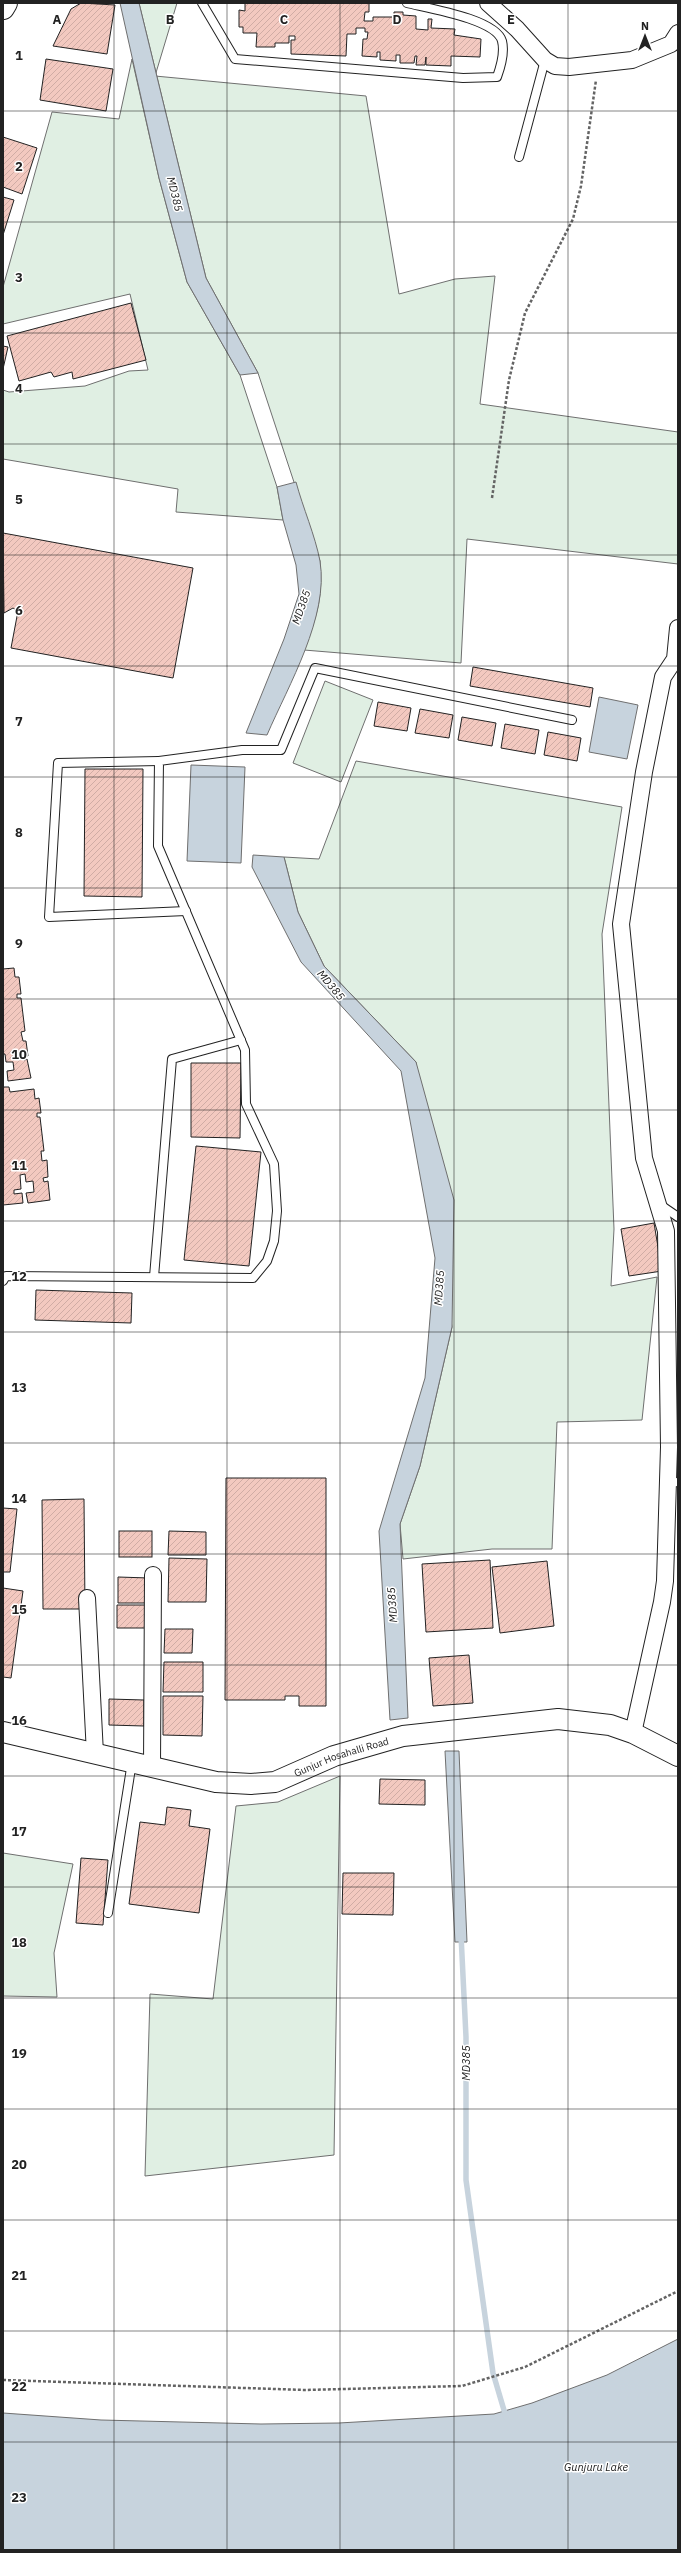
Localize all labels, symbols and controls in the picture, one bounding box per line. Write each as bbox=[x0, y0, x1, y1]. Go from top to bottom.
text: A bbox=[53, 11, 62, 28]
text: B bbox=[166, 11, 175, 28]
text: C bbox=[280, 11, 289, 28]
text: D bbox=[392, 11, 402, 28]
text: E bbox=[507, 11, 515, 28]
north arrow bbox=[625, 16, 665, 56]
text: N bbox=[641, 19, 649, 33]
text: 1 bbox=[15, 47, 23, 64]
text: 2 bbox=[15, 158, 23, 175]
water label: MD385 bbox=[164, 175, 186, 213]
text: 3 bbox=[15, 269, 23, 286]
text: 4 bbox=[15, 380, 23, 397]
text: 5 bbox=[15, 491, 23, 508]
water label: MD385 bbox=[289, 588, 314, 626]
text: 6 bbox=[15, 602, 23, 619]
text: 7 bbox=[15, 713, 23, 730]
text: 8 bbox=[15, 824, 23, 841]
text: 9 bbox=[15, 935, 23, 952]
water label: MD385 bbox=[314, 967, 348, 1003]
text: 10 bbox=[11, 1046, 27, 1063]
text: 11 bbox=[11, 1157, 27, 1174]
text: 12 bbox=[11, 1268, 27, 1285]
water label: MD385 bbox=[431, 1269, 447, 1306]
text: 13 bbox=[11, 1379, 27, 1396]
text: 14 bbox=[11, 1490, 27, 1507]
water label: MD385 bbox=[384, 1586, 400, 1623]
text: 15 bbox=[11, 1601, 27, 1618]
text: 16 bbox=[11, 1712, 27, 1729]
street label: Gunjur Hosahalli Road bbox=[292, 1735, 390, 1780]
text: 17 bbox=[11, 1823, 27, 1840]
text: 18 bbox=[11, 1934, 27, 1951]
text: 19 bbox=[11, 2045, 27, 2062]
water label: MD385 bbox=[459, 2045, 473, 2081]
text: 20 bbox=[11, 2156, 27, 2173]
text: 21 bbox=[11, 2267, 27, 2284]
text: 22 bbox=[11, 2378, 27, 2395]
water label: Gunjuru Lake bbox=[564, 2460, 628, 2474]
text: 23 bbox=[11, 2489, 27, 2506]

